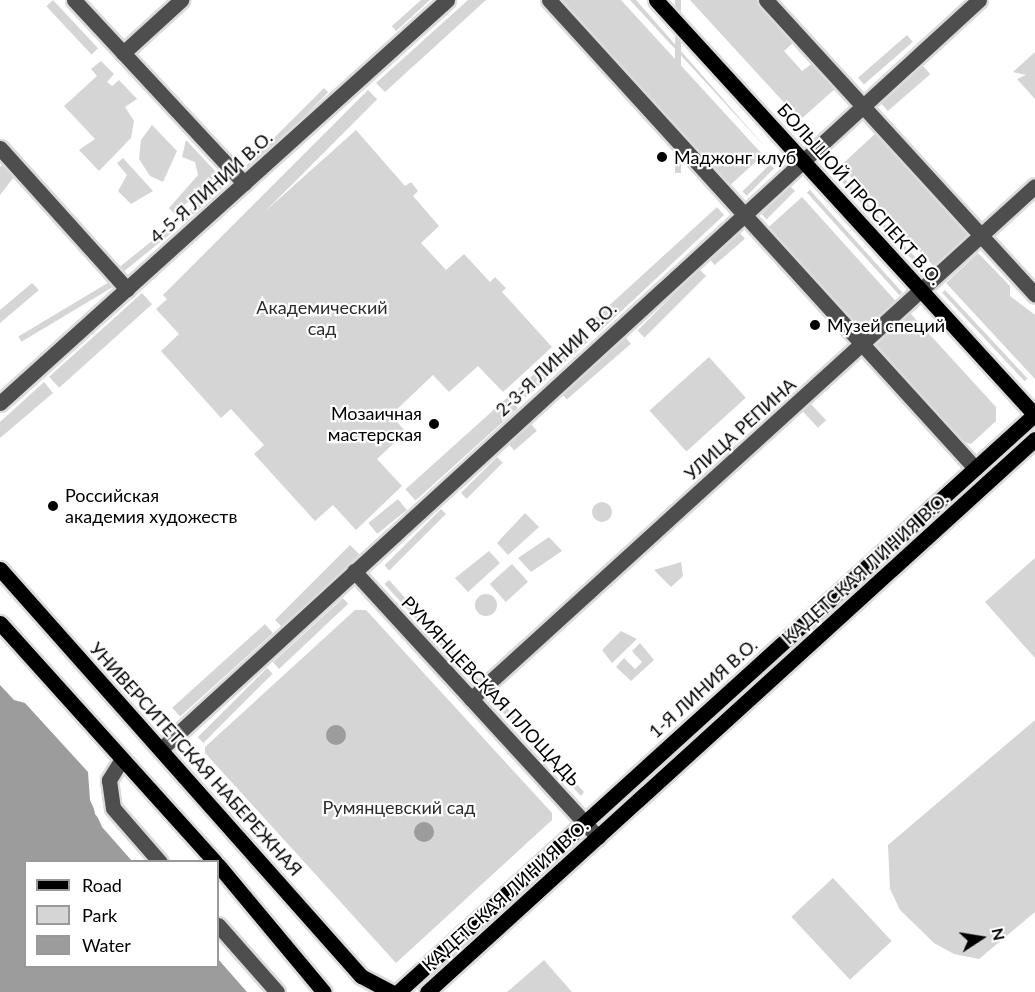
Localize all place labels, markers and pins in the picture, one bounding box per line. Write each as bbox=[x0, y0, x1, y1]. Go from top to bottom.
place label: Маджонг клуб bbox=[674, 146, 796, 168]
marker: Маджонг клуб bbox=[655, 150, 669, 164]
place label: Музей специй bbox=[827, 314, 945, 336]
marker: Музей специй bbox=[808, 318, 822, 332]
place label: Мозаичная мастерская bbox=[328, 403, 422, 446]
marker: Мозаичная мастерская bbox=[427, 417, 441, 431]
place label: Российская академия художеств bbox=[65, 485, 237, 528]
marker: Российская академия художеств bbox=[46, 499, 60, 513]

